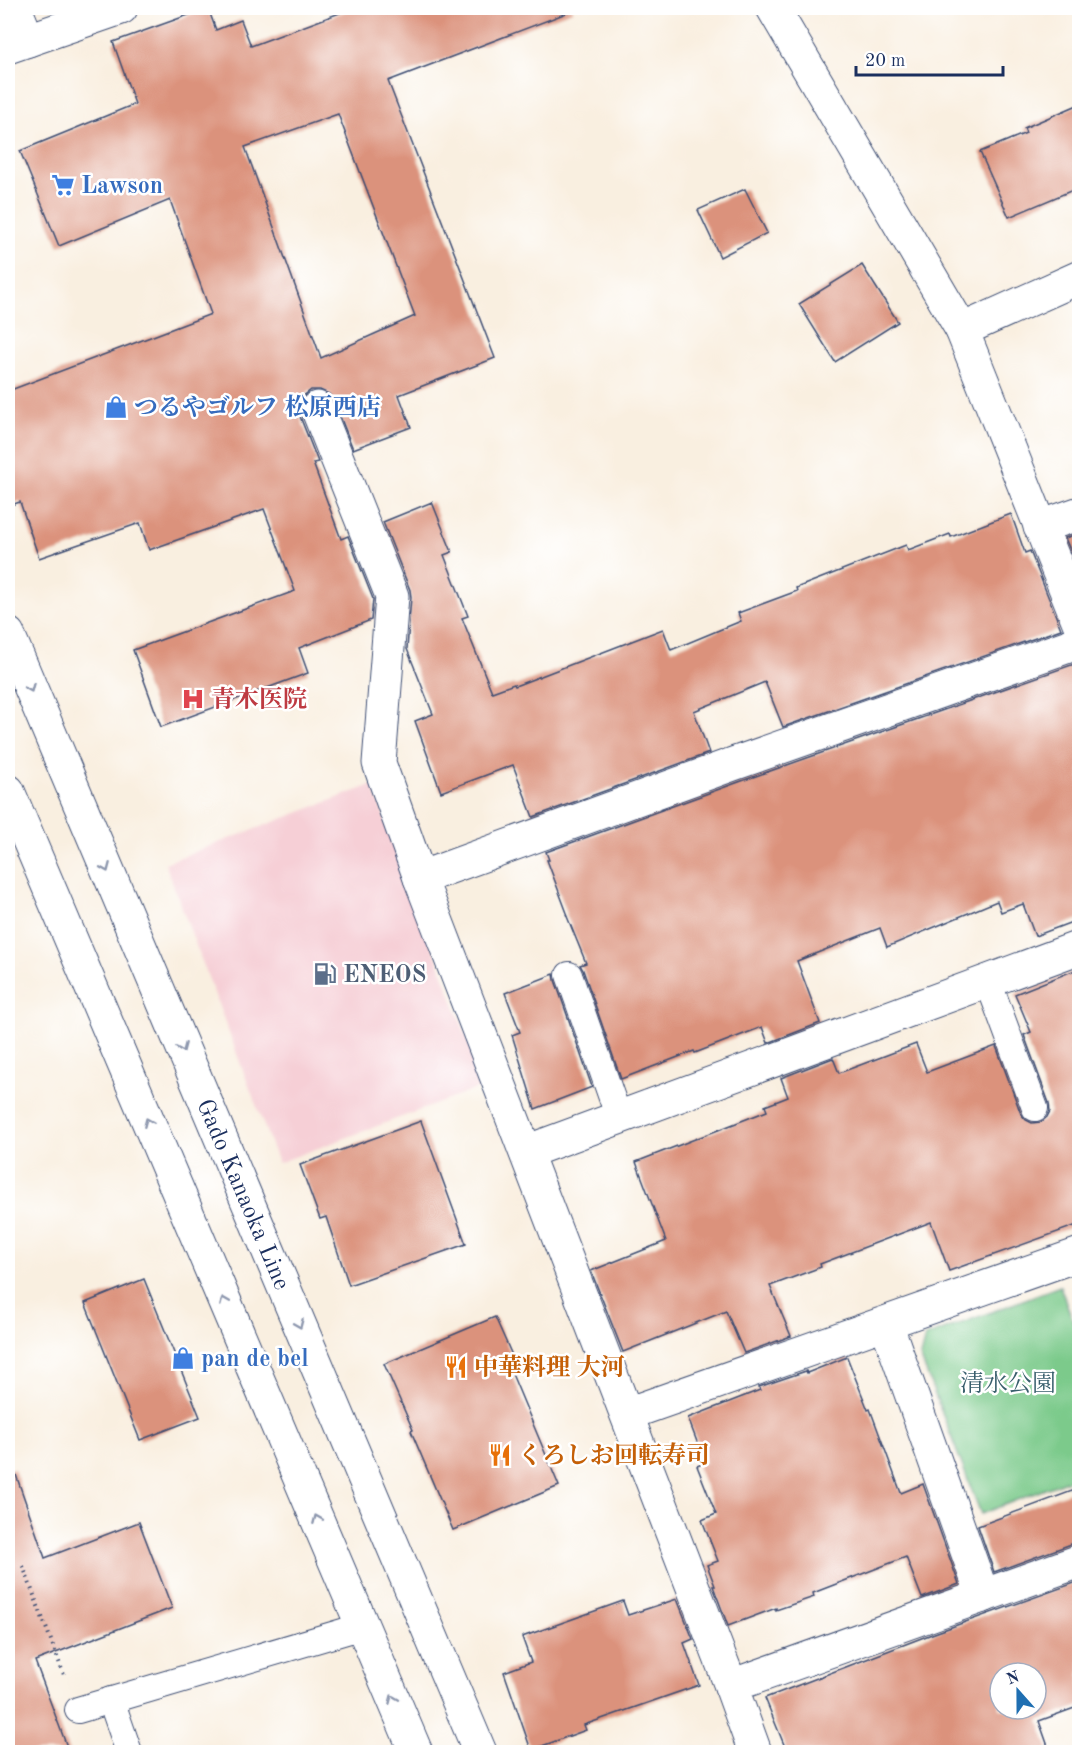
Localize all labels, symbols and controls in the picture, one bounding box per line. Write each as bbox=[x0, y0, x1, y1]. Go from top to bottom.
scale bar bbox=[856, 39, 1003, 77]
text: 20 m bbox=[865, 52, 905, 70]
supermarket icon: Lawson bbox=[50, 172, 76, 198]
place label: Lawson bbox=[81, 175, 163, 199]
shop icon: つるやゴルフ 松原西店 bbox=[103, 394, 129, 420]
place label: つるやゴルフ 松原西店 bbox=[134, 394, 381, 421]
one-way arrow bbox=[23, 682, 35, 693]
hospital icon: 青木医院 bbox=[180, 686, 206, 712]
place label: 青木医院 bbox=[211, 686, 307, 713]
one-way arrow bbox=[99, 862, 111, 873]
fuel station icon: ENEOS bbox=[312, 961, 338, 987]
place label: ENEOS bbox=[343, 964, 426, 988]
one-way arrow bbox=[175, 1041, 187, 1052]
street label: Gado Kanaoka Line bbox=[191, 1096, 293, 1294]
one-way arrow bbox=[143, 1117, 155, 1128]
one-way arrow bbox=[219, 1296, 231, 1307]
one-way arrow bbox=[292, 1318, 304, 1329]
shop icon: pan de bel bbox=[170, 1345, 196, 1371]
place label: pan de bel bbox=[201, 1348, 309, 1372]
restaurant icon: 中華料理 大河 bbox=[443, 1354, 469, 1380]
place label: 中華料理 大河 bbox=[474, 1354, 625, 1381]
park label: 清水公園 bbox=[960, 1370, 1056, 1397]
restaurant icon: くろしお回転寿司 bbox=[487, 1442, 513, 1468]
place label: くろしお回転寿司 bbox=[518, 1442, 710, 1469]
one-way arrow bbox=[312, 1514, 324, 1525]
north arrow bbox=[988, 1661, 1048, 1721]
text: N bbox=[1005, 1669, 1023, 1689]
one-way arrow bbox=[388, 1694, 400, 1705]

